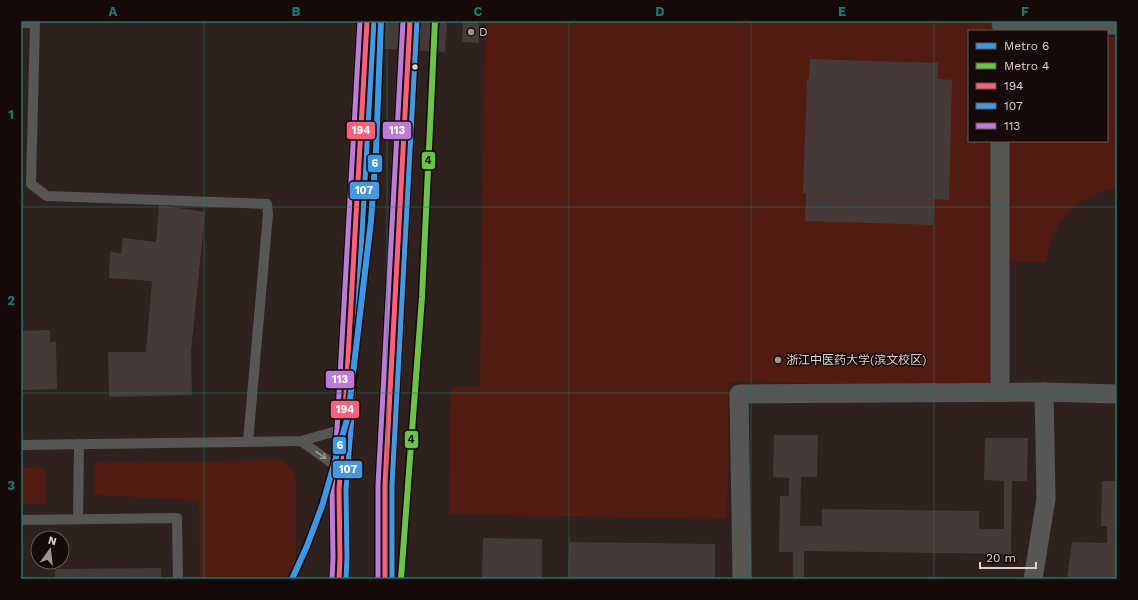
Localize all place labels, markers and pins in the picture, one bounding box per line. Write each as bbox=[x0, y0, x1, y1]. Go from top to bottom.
place label: D bbox=[479, 25, 488, 39]
marker: D bbox=[466, 27, 476, 37]
unlabelled marker bbox=[410, 62, 420, 72]
place label: 浙江中医药大学(滨文校区) bbox=[786, 353, 926, 367]
marker: 浙江中医药大学(滨文校区) bbox=[773, 355, 783, 365]

